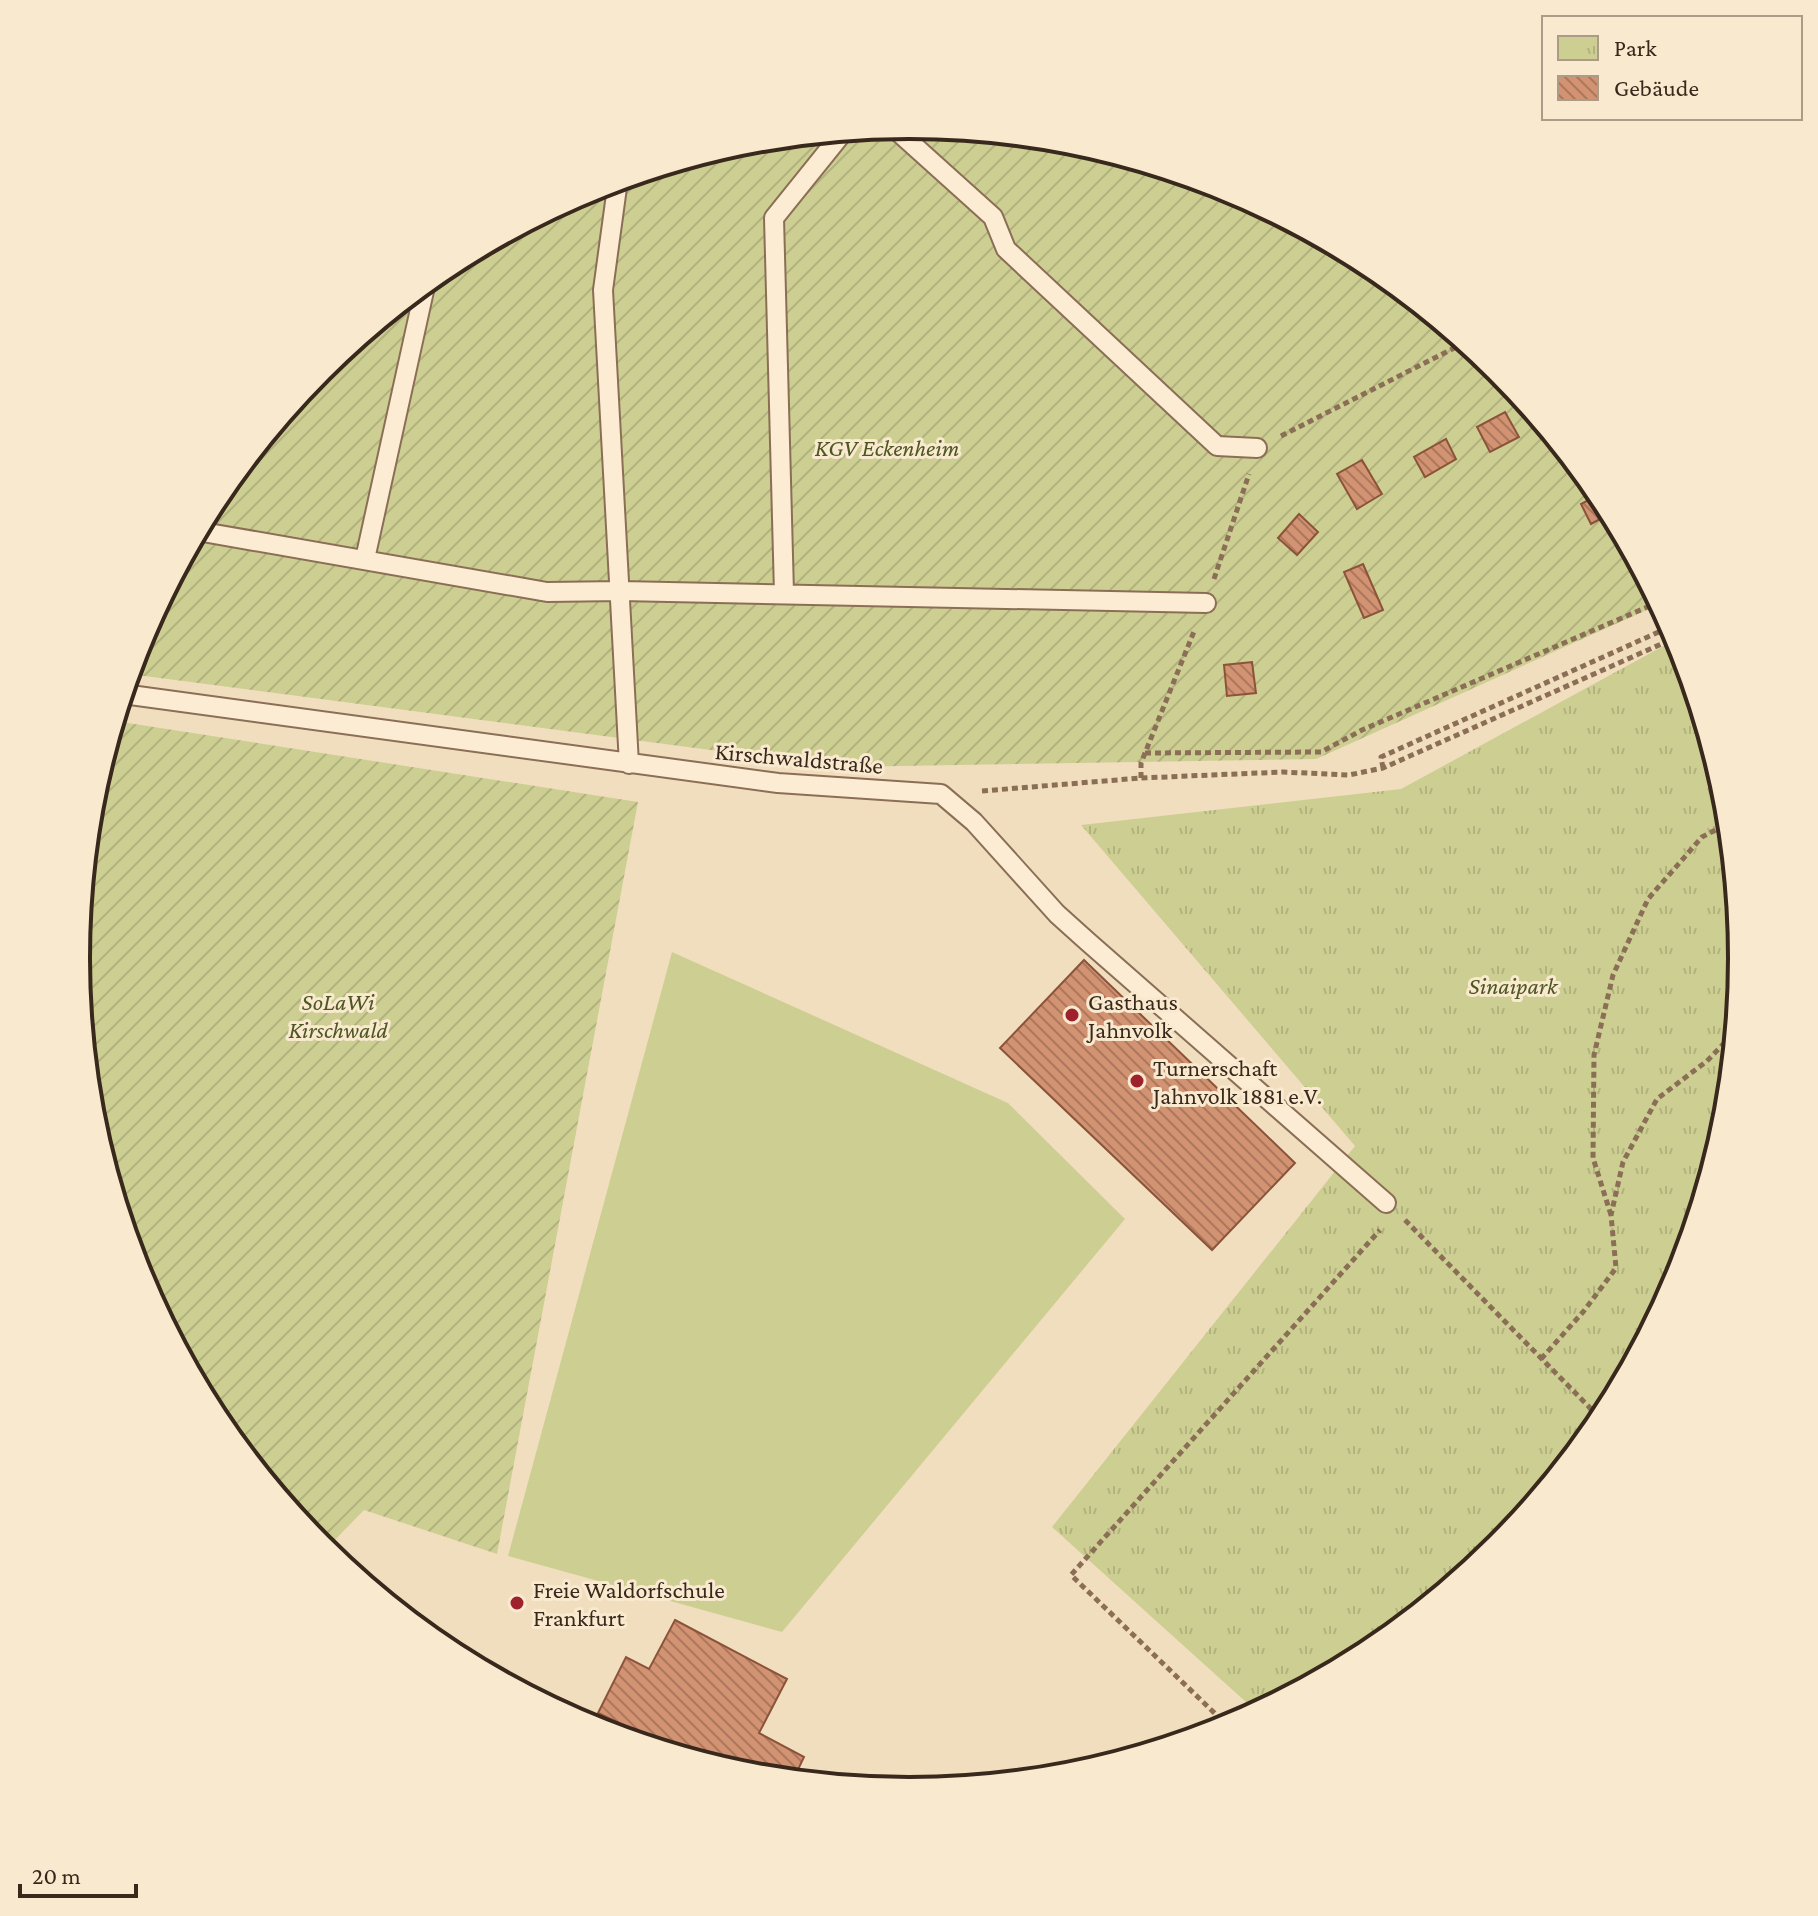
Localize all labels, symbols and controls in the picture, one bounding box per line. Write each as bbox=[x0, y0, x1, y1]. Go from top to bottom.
legend bbox=[1542, 16, 1802, 120]
text: Park bbox=[1614, 34, 1657, 61]
text: Gebäude bbox=[1614, 74, 1699, 101]
park label: KGV Eckenheim bbox=[815, 434, 959, 461]
street label: Kirschwaldstraße bbox=[714, 737, 884, 779]
park label: Sinaipark bbox=[1468, 972, 1559, 999]
park label: SoLaWi Kirschwald bbox=[288, 988, 388, 1043]
place label: Gasthaus Jahnvolk bbox=[1086, 988, 1178, 1043]
marker: Gasthaus Jahnvolk bbox=[1063, 1006, 1081, 1024]
place label: Turnerschaft Jahnvolk 1881 e.V. bbox=[1151, 1054, 1322, 1109]
marker: Turnerschaft Jahnvolk 1881 e.V. bbox=[1128, 1072, 1146, 1090]
place label: Freie Waldorfschule Frankfurt bbox=[533, 1576, 725, 1631]
marker: Freie Waldorfschule Frankfurt bbox=[508, 1594, 526, 1612]
scale bar bbox=[20, 1848, 136, 1898]
text: 20 m bbox=[32, 1862, 81, 1889]

